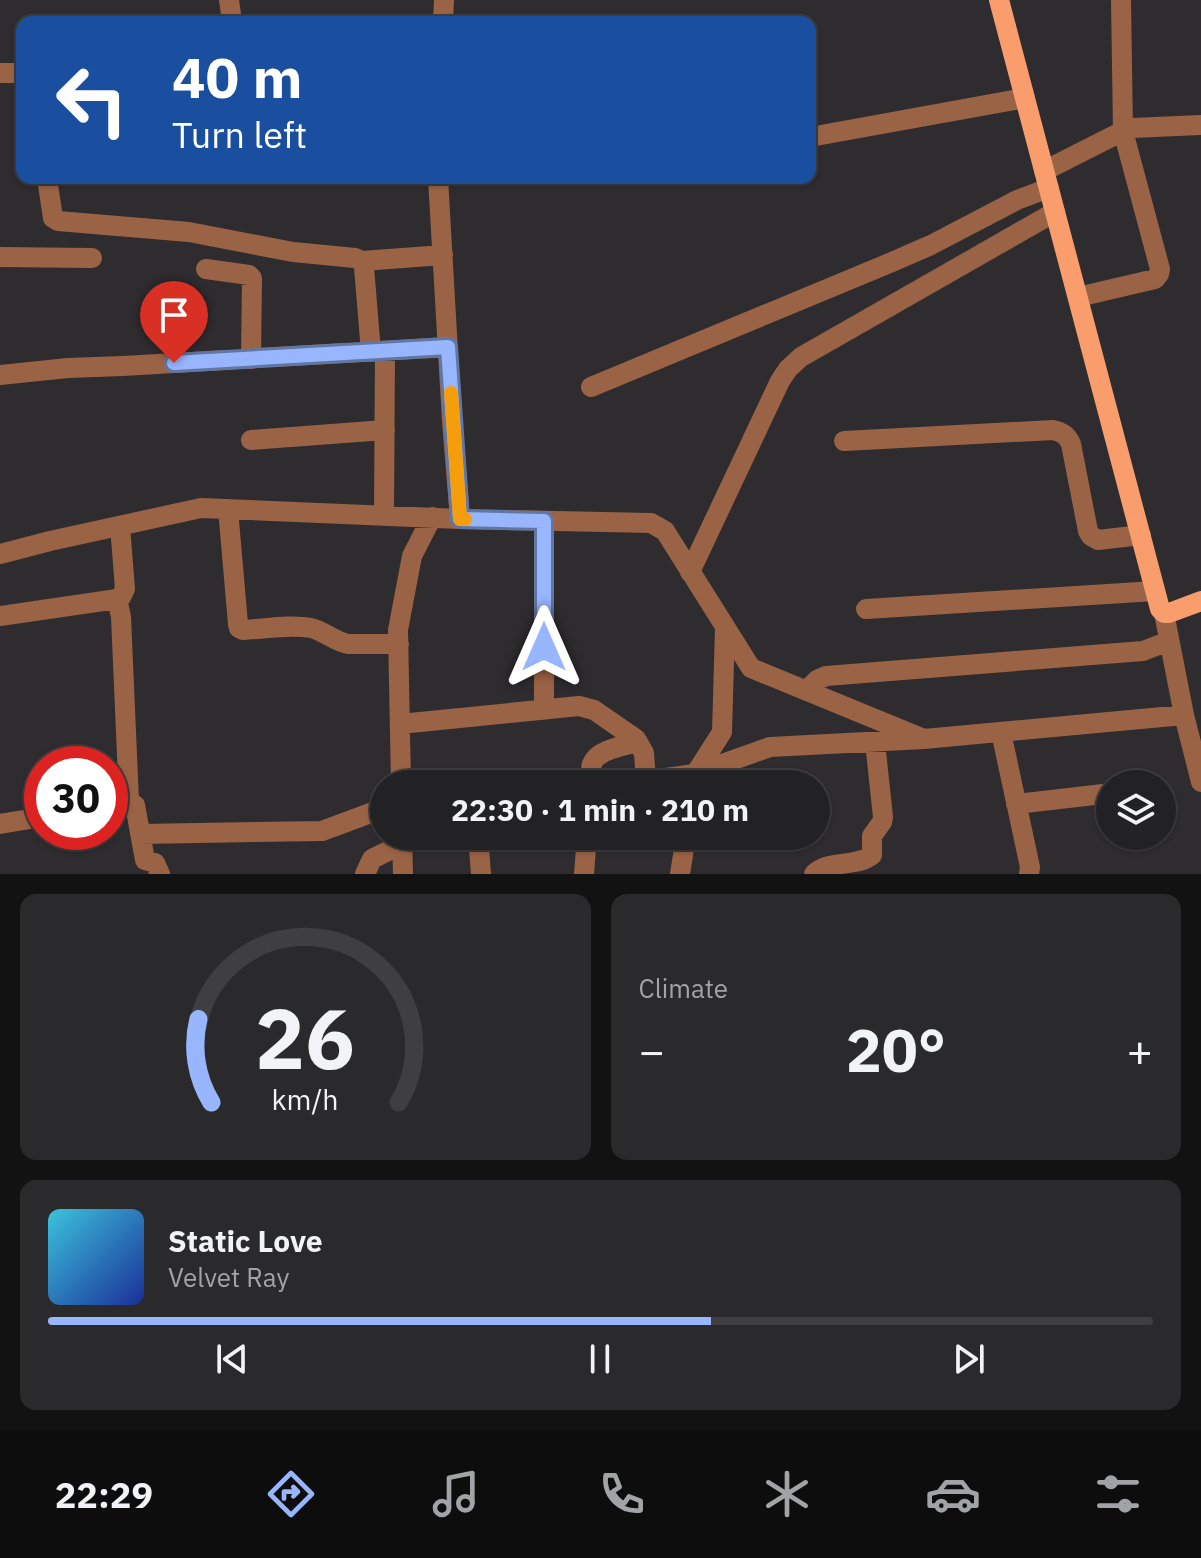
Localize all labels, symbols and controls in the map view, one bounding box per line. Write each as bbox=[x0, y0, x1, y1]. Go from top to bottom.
text: 40 m bbox=[172, 41, 302, 113]
icon: left bbox=[40, 48, 144, 152]
text: Turn left bbox=[172, 111, 307, 158]
pin bbox=[140, 281, 208, 363]
icon: arrive bbox=[152, 293, 196, 337]
position arrow bbox=[502, 605, 586, 689]
speed limit sign: 30 bbox=[24, 746, 128, 850]
map controls bbox=[1096, 770, 1176, 850]
button: layers bbox=[1096, 770, 1176, 850]
text: 22:30 · 1 min · 210 m bbox=[451, 790, 749, 829]
text: Climate bbox=[639, 971, 728, 1005]
text: 26 bbox=[255, 984, 355, 1092]
text: 20° bbox=[846, 1010, 946, 1089]
text: − bbox=[639, 1022, 665, 1079]
text: + bbox=[1127, 1022, 1153, 1079]
text: km/h bbox=[272, 1081, 339, 1118]
text: Static Love bbox=[168, 1221, 323, 1260]
text: Velvet Ray bbox=[168, 1260, 289, 1294]
icon: previous bbox=[210, 1337, 254, 1381]
icon: pause bbox=[578, 1337, 622, 1381]
icon: next bbox=[947, 1337, 991, 1381]
icon: directions bbox=[263, 1466, 319, 1522]
icon: music bbox=[428, 1466, 484, 1522]
icon: phone bbox=[594, 1466, 650, 1522]
icon: climate bbox=[759, 1466, 815, 1522]
icon: car bbox=[925, 1466, 981, 1522]
icon: filters bbox=[1090, 1466, 1146, 1522]
text: 22:29 bbox=[55, 1471, 153, 1518]

